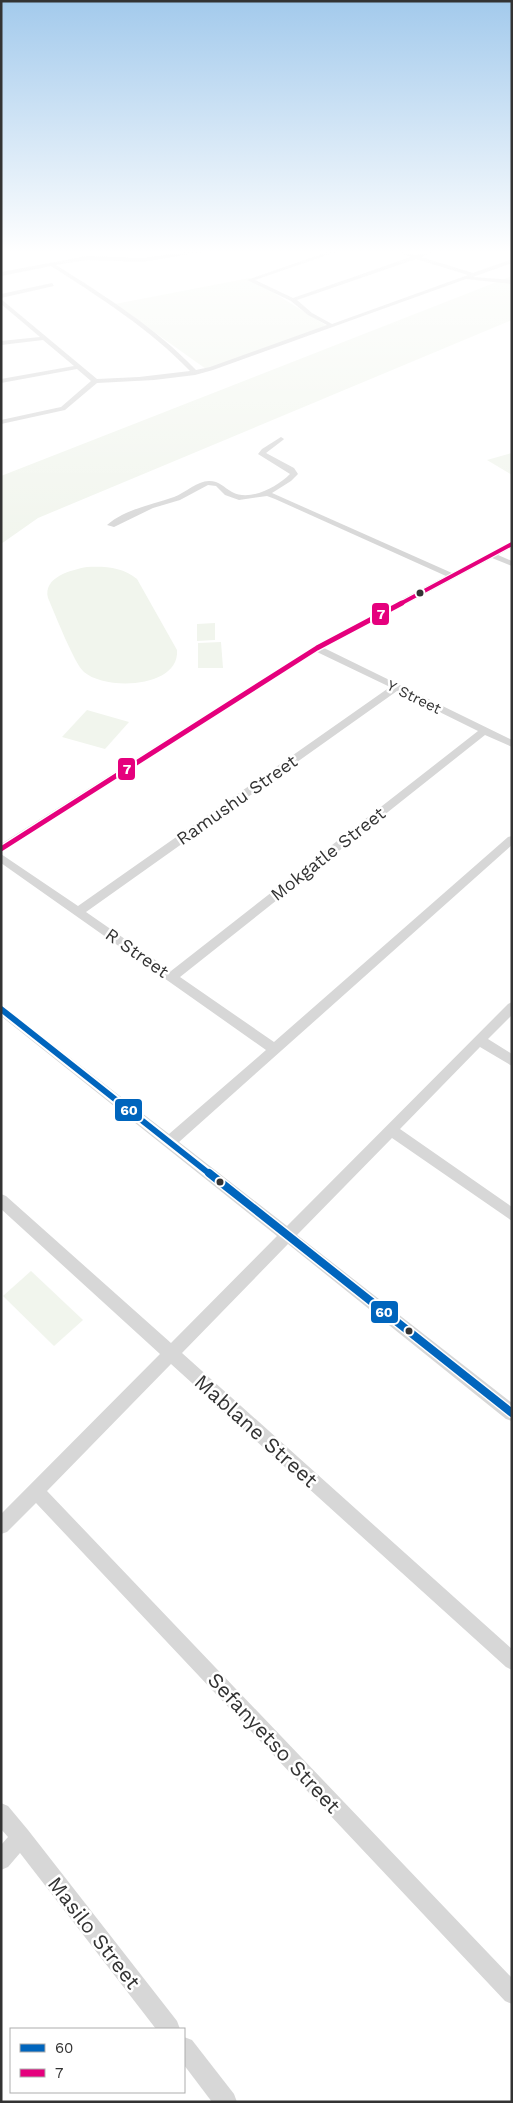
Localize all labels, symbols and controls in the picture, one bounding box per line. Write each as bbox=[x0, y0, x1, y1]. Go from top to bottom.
unlabelled marker bbox=[415, 588, 425, 598]
line badge: 7 bbox=[371, 602, 390, 626]
text: 7 bbox=[377, 606, 386, 622]
street label: Y Street bbox=[384, 676, 445, 718]
street label: Ramushu Street bbox=[172, 750, 301, 849]
line badge: 7 bbox=[117, 757, 136, 781]
text: 7 bbox=[123, 761, 132, 777]
street label: Mokgatle Street bbox=[266, 802, 389, 905]
street label: R Street bbox=[102, 923, 173, 982]
line badge: 60 bbox=[114, 1098, 143, 1122]
text: 60 bbox=[120, 1102, 138, 1118]
unlabelled marker bbox=[215, 1177, 225, 1187]
line badge: 60 bbox=[370, 1300, 399, 1324]
text: 60 bbox=[375, 1304, 393, 1320]
unlabelled marker bbox=[404, 1326, 414, 1336]
street label: Mablane Street bbox=[190, 1369, 323, 1492]
street label: Sefanyetso Street bbox=[203, 1667, 346, 1818]
street label: Masilo Street bbox=[43, 1872, 146, 1994]
legend bbox=[10, 2028, 185, 2093]
text: 60 bbox=[55, 2039, 73, 2057]
text: 7 bbox=[55, 2064, 63, 2082]

